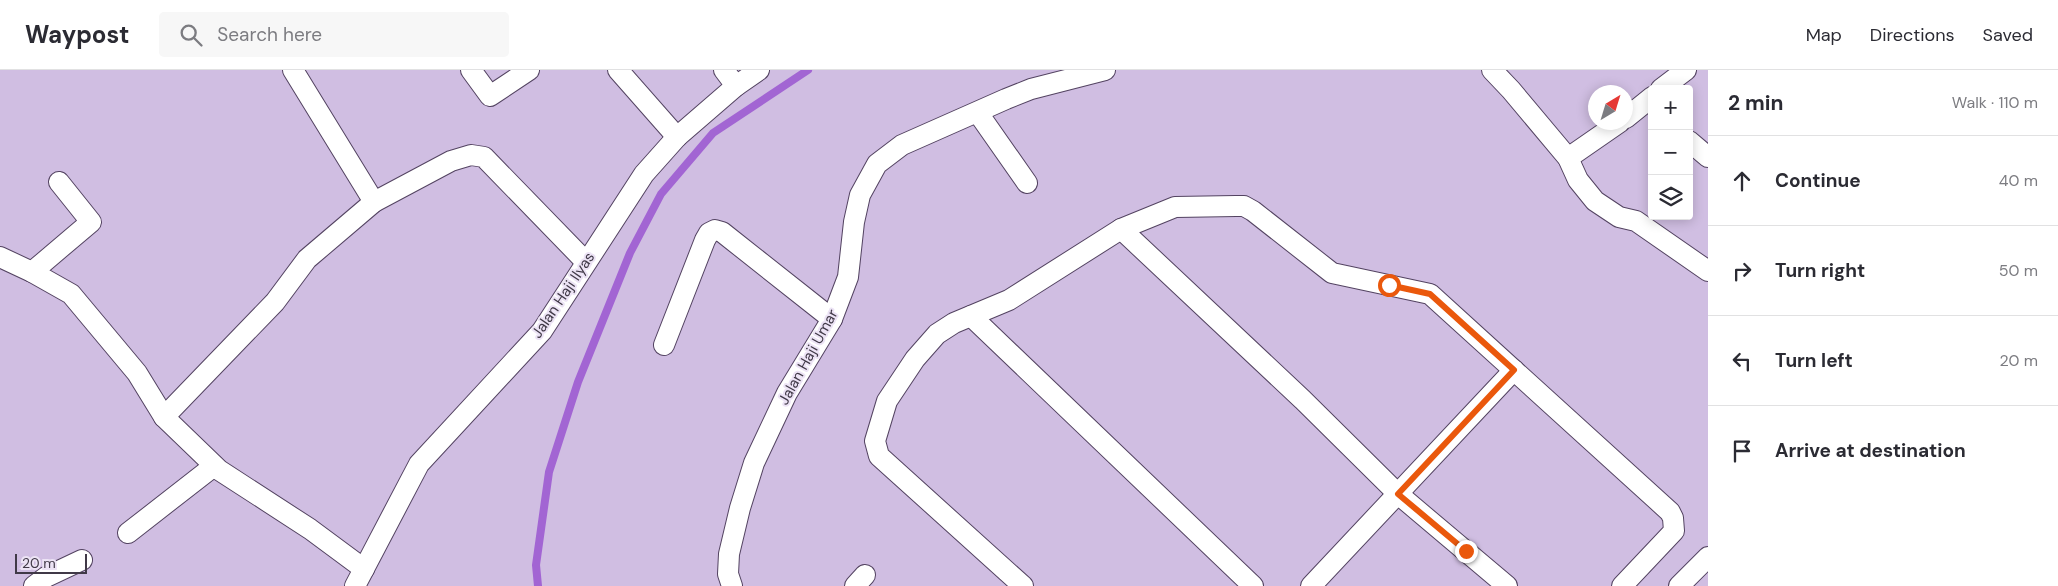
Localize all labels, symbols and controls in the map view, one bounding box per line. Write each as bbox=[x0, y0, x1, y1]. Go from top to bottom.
search box bbox=[159, 12, 509, 57]
text: Waypost bbox=[25, 19, 129, 50]
icon: search bbox=[177, 21, 205, 49]
text: Search here bbox=[217, 22, 322, 47]
text: Map bbox=[1806, 23, 1842, 47]
text: Directions bbox=[1870, 23, 1955, 47]
text: Saved bbox=[1983, 23, 2033, 47]
north arrow bbox=[1588, 85, 1633, 130]
map controls bbox=[1648, 85, 1693, 220]
button: + bbox=[1648, 85, 1693, 130]
text: 2 min bbox=[1728, 89, 1784, 117]
text: Walk · 110 m bbox=[1952, 92, 2038, 113]
button: − bbox=[1648, 130, 1693, 175]
icon: ahead bbox=[1728, 167, 1756, 195]
text: Continue bbox=[1775, 168, 1861, 193]
text: 40 m bbox=[1999, 170, 2038, 191]
button: layers bbox=[1648, 175, 1693, 220]
street label: Jalan Haji Ilyas bbox=[527, 248, 599, 342]
icon: right bbox=[1728, 257, 1756, 285]
text: Turn right bbox=[1775, 258, 1865, 283]
text: 50 m bbox=[1999, 260, 2038, 281]
route start bbox=[1378, 274, 1401, 297]
street label: Jalan Haji Umar bbox=[773, 305, 843, 408]
icon: left bbox=[1728, 347, 1756, 375]
text: Turn left bbox=[1775, 348, 1853, 373]
text: 20 m bbox=[1999, 350, 2038, 371]
icon: arrive bbox=[1728, 437, 1756, 465]
text: Arrive at destination bbox=[1775, 438, 1966, 463]
route end bbox=[1455, 540, 1478, 563]
scale bar bbox=[15, 551, 88, 574]
text: 20 m bbox=[22, 554, 56, 572]

